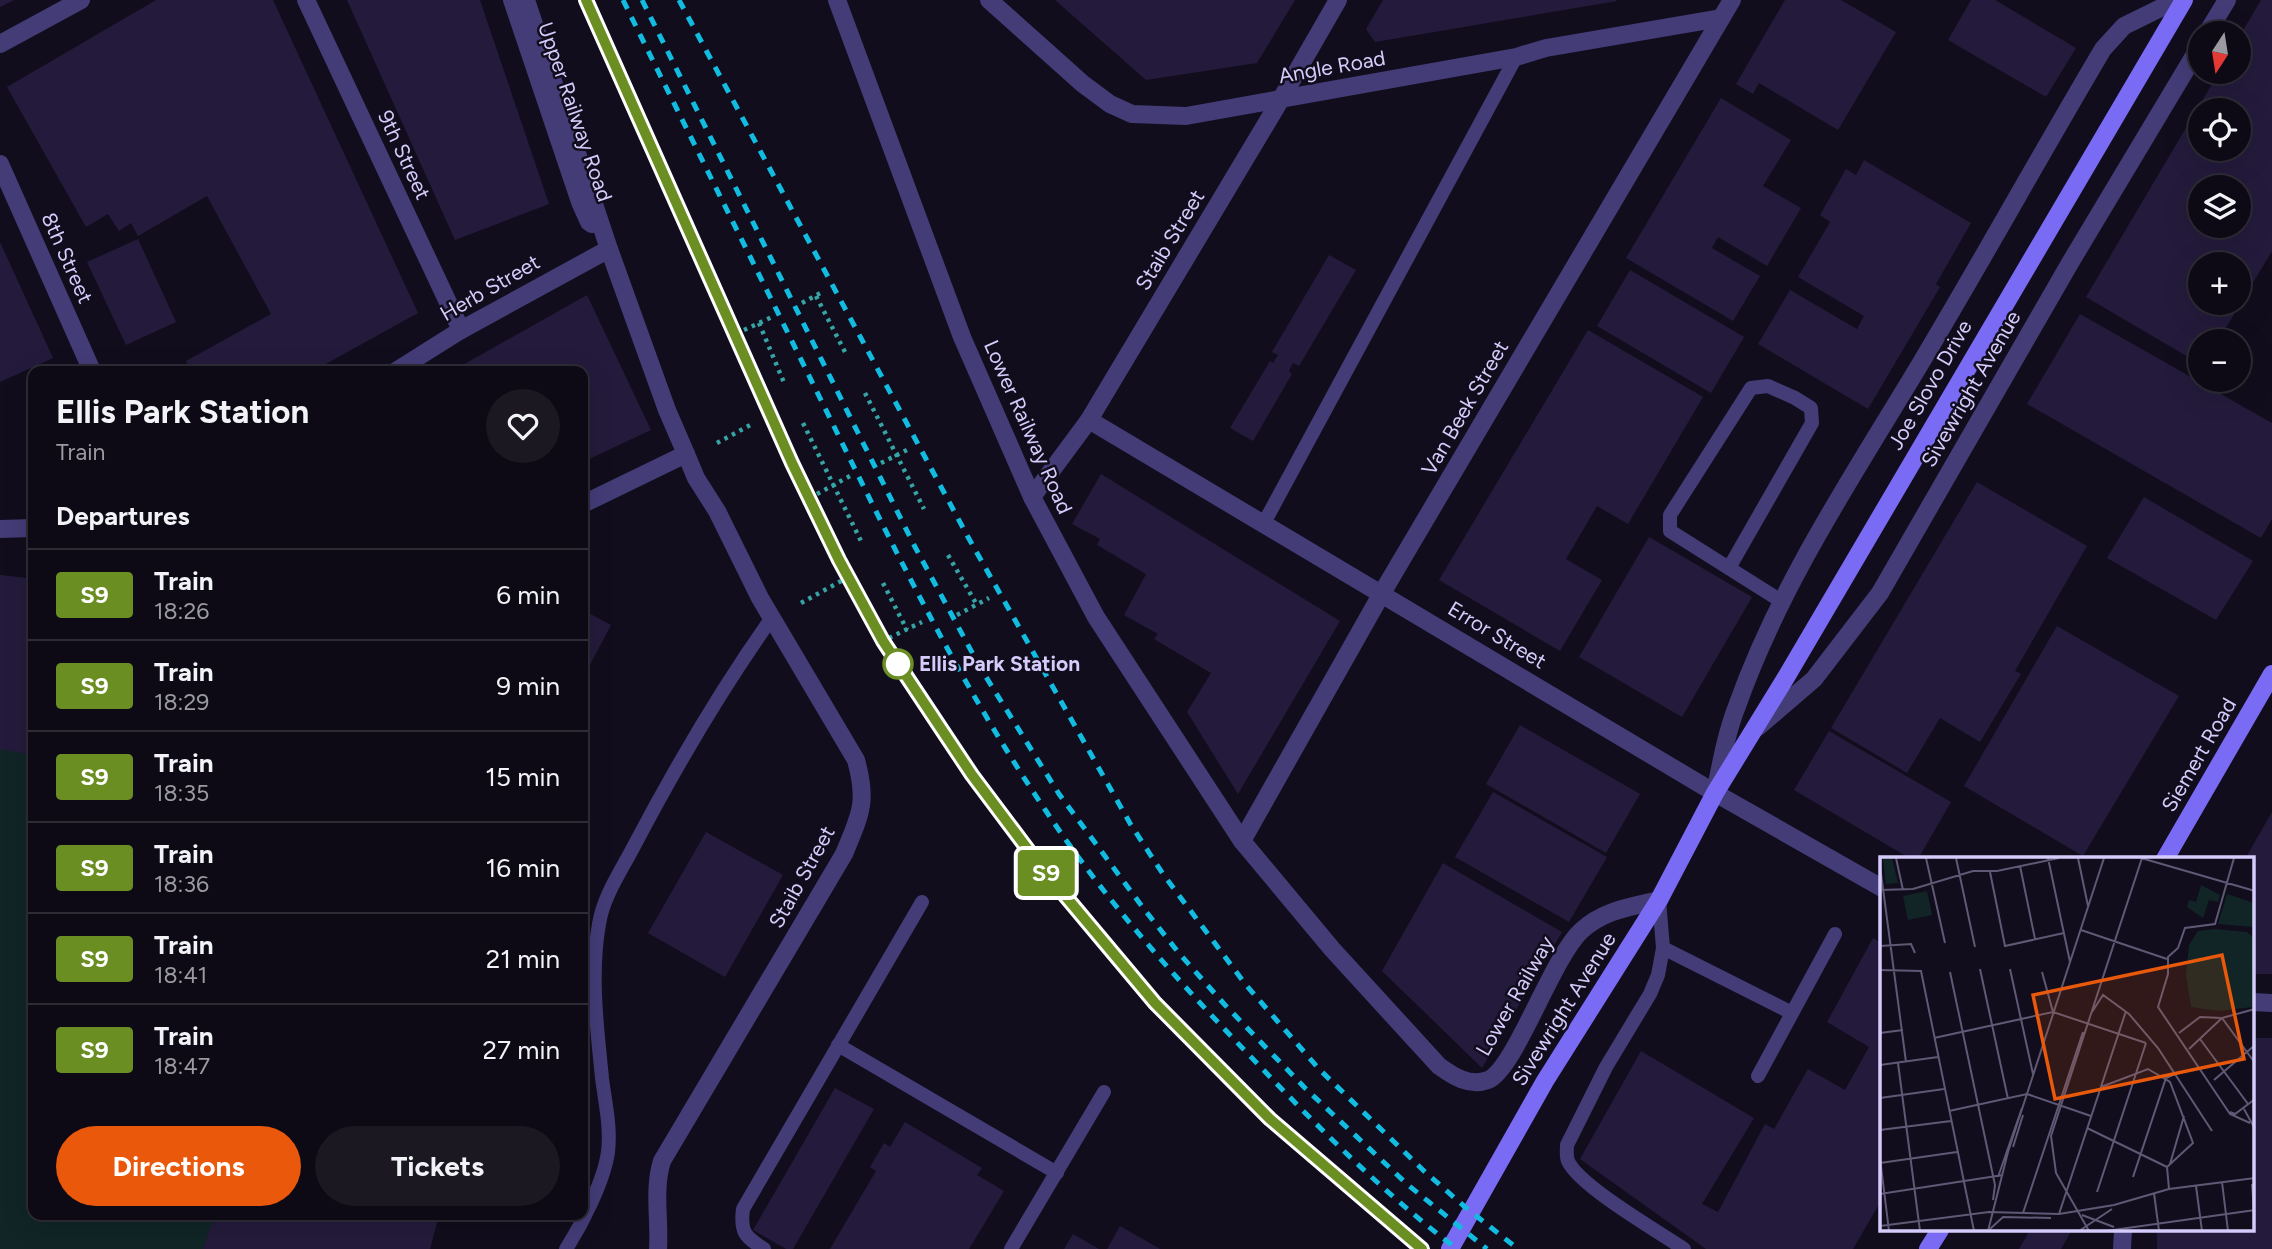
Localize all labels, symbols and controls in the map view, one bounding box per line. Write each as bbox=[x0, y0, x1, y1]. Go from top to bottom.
street label: Upper Railway Road bbox=[533, 19, 618, 205]
north arrow bbox=[2188, 21, 2250, 84]
map controls bbox=[2188, 21, 2251, 392]
street label: Angle Road bbox=[1277, 45, 1387, 88]
button: locate bbox=[2188, 98, 2251, 161]
street label: 9th Street bbox=[373, 106, 436, 203]
button: layers bbox=[2188, 175, 2251, 238]
street label: Staib Street bbox=[1130, 185, 1209, 294]
street label: 8th Street bbox=[36, 209, 99, 307]
street label: Herb Street bbox=[436, 249, 544, 326]
button: + bbox=[2188, 252, 2251, 315]
street label: Sivewright Avenue bbox=[1916, 306, 2025, 471]
street label: Joe Slovo Drive bbox=[1882, 315, 1977, 454]
button: − bbox=[2188, 329, 2251, 392]
street label: Lower Railway Road bbox=[979, 336, 1078, 518]
street label: Van Beek Street bbox=[1416, 336, 1513, 479]
button: heart bbox=[486, 389, 560, 463]
text: Ellis Park Station bbox=[56, 392, 309, 431]
text: Train bbox=[56, 438, 105, 466]
text: Departures bbox=[56, 500, 190, 532]
text: Train bbox=[154, 565, 214, 597]
text: 6 min bbox=[496, 579, 560, 611]
text: S9 bbox=[80, 580, 109, 609]
street label: Error Street bbox=[1444, 596, 1551, 674]
text: 18:26 bbox=[154, 597, 209, 625]
marker: Ellis Park Station bbox=[883, 649, 913, 679]
place label: Ellis Park Station bbox=[919, 651, 1080, 676]
text: Train bbox=[154, 656, 214, 688]
text: 9 min bbox=[496, 670, 560, 702]
text: S9 bbox=[80, 671, 109, 700]
text: 18:29 bbox=[154, 688, 209, 716]
street label: Siemert Road bbox=[2156, 693, 2241, 816]
text: Train bbox=[154, 747, 214, 779]
text: 15 min bbox=[485, 761, 560, 793]
text: S9 bbox=[80, 762, 109, 791]
text: 18:35 bbox=[154, 779, 209, 807]
street label: Staib Street bbox=[763, 821, 840, 932]
text: Train bbox=[154, 838, 214, 870]
line badge: S9 bbox=[1014, 850, 1078, 896]
text: 16 min bbox=[485, 852, 560, 884]
text: S9 bbox=[80, 853, 109, 882]
inset map bbox=[1880, 857, 2254, 1232]
text: S9 bbox=[1032, 858, 1060, 887]
text: 18:36 bbox=[154, 870, 209, 898]
street label: Sivewright Avenue bbox=[1506, 927, 1621, 1090]
text: Train bbox=[154, 929, 214, 961]
street label: Lower Railway bbox=[1470, 931, 1559, 1060]
text: 21 min bbox=[486, 943, 560, 975]
text: S9 bbox=[80, 944, 109, 973]
text: 18:41 bbox=[154, 961, 207, 989]
text: Train bbox=[154, 1020, 214, 1052]
text: 27 min bbox=[482, 1034, 560, 1066]
text: S9 bbox=[80, 1035, 109, 1064]
text: 18:47 bbox=[154, 1052, 210, 1080]
button: Directions bbox=[56, 1126, 301, 1206]
button: Tickets bbox=[315, 1126, 560, 1206]

